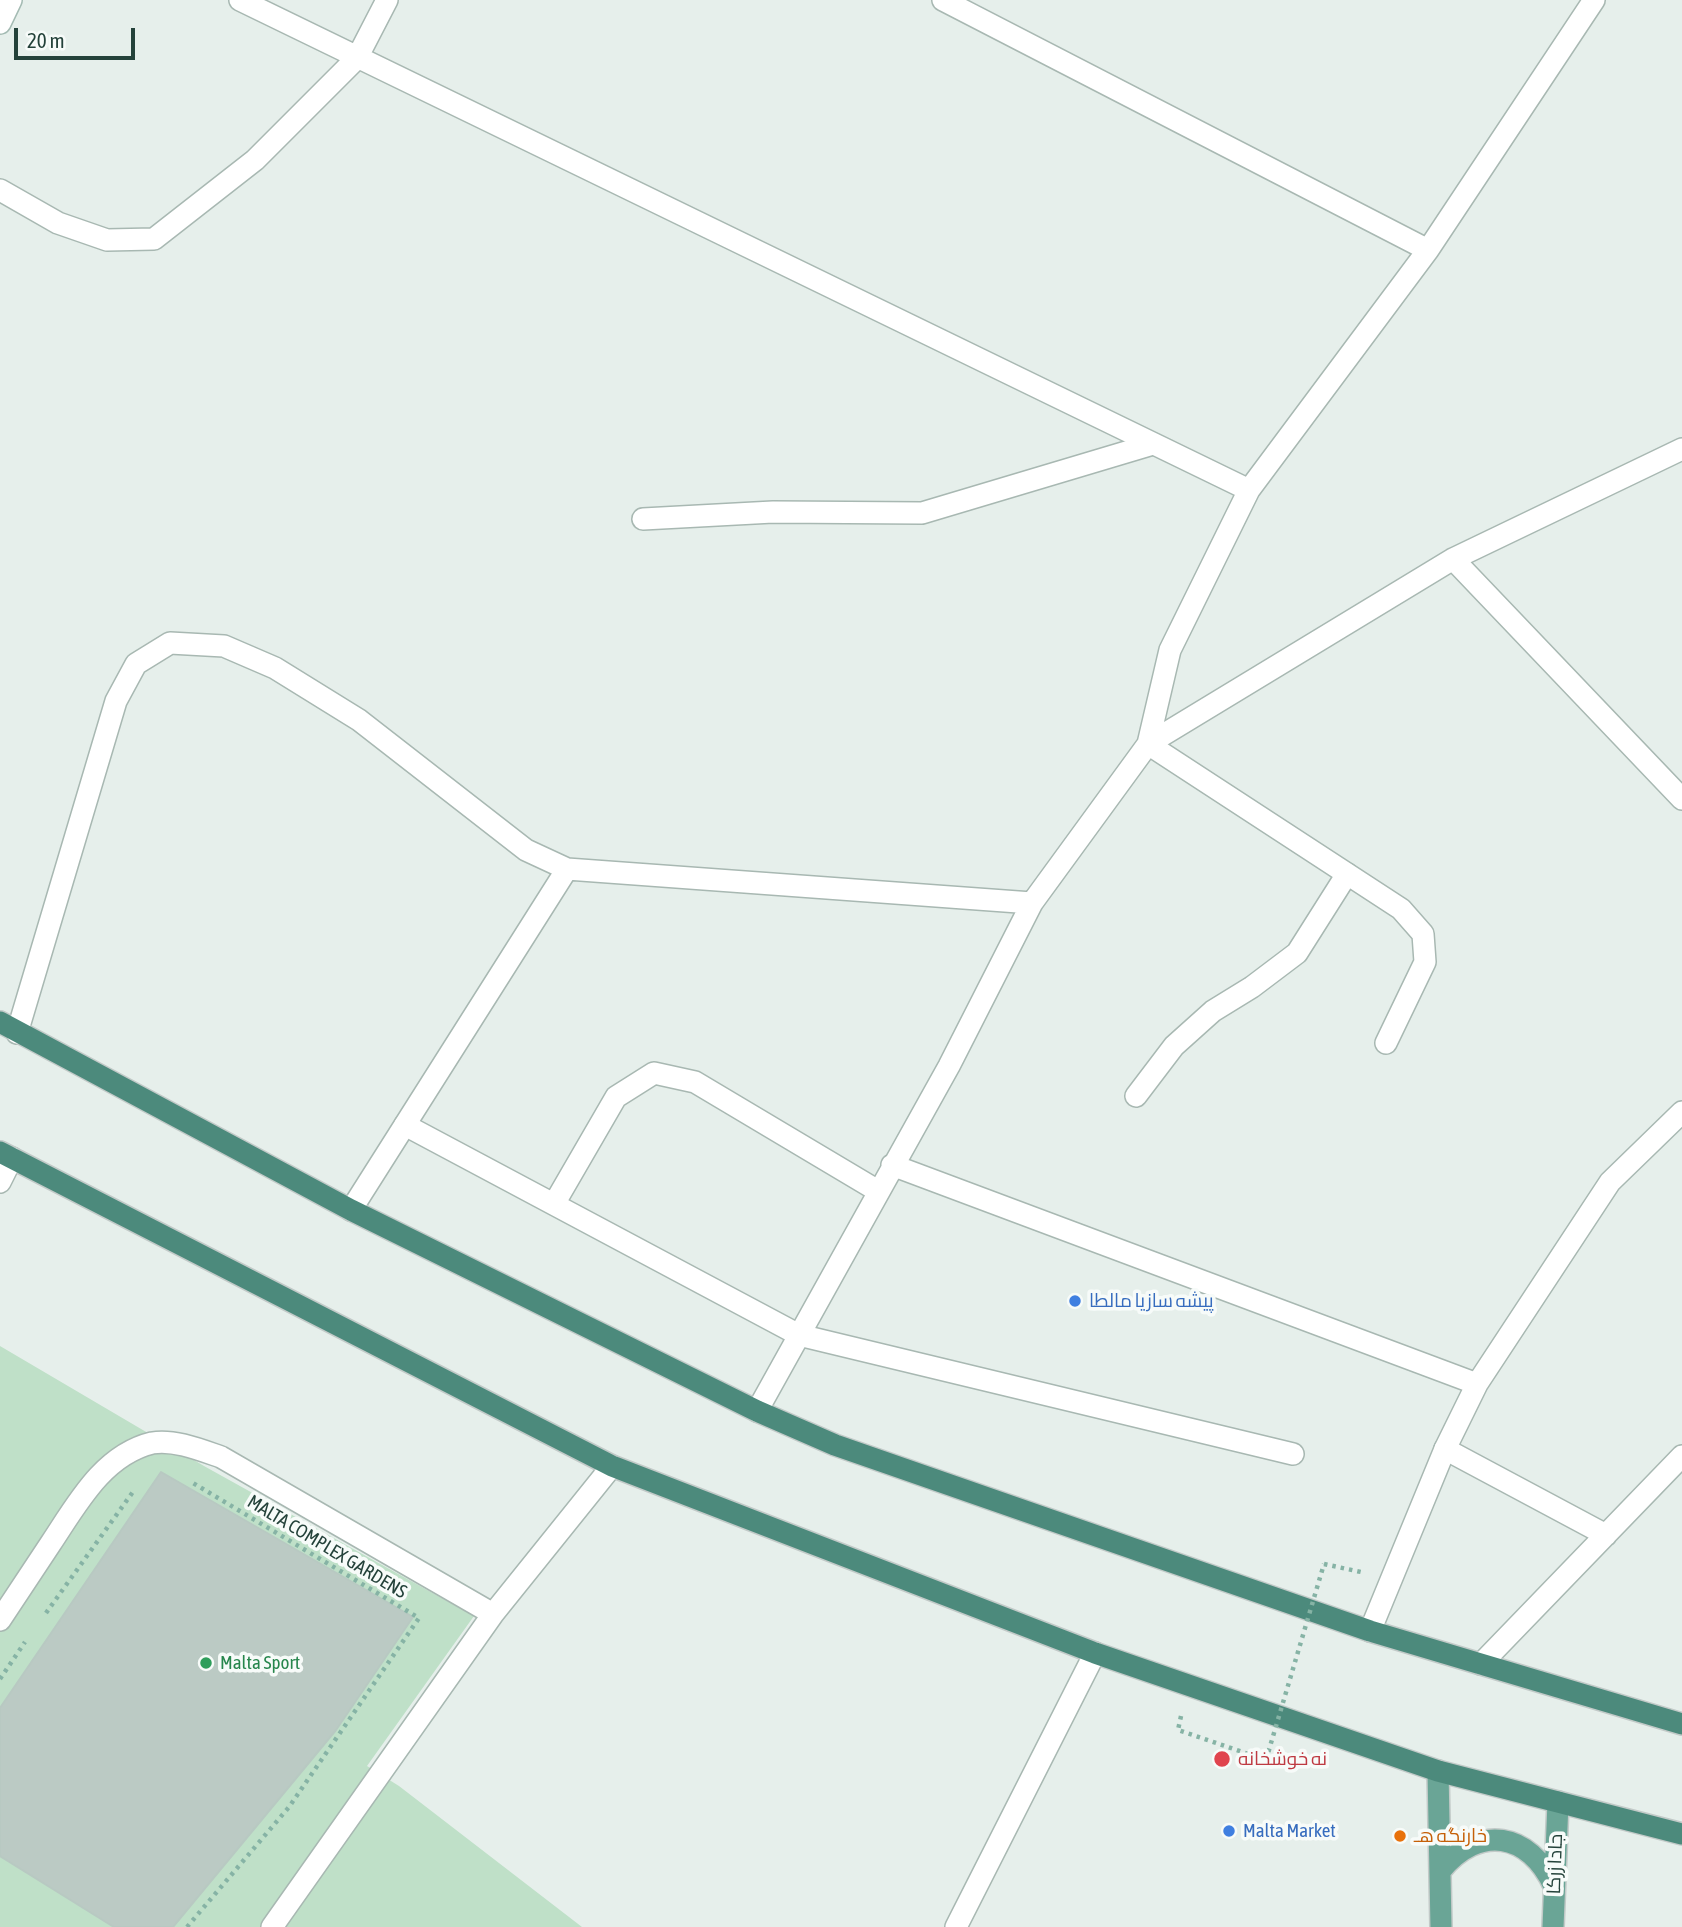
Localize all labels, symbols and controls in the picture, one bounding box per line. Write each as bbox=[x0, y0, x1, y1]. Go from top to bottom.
scale bar bbox=[18, 14, 138, 58]
text: 20 m bbox=[27, 28, 65, 52]
place label: پيشه سازيا مالطا bbox=[1089, 1290, 1214, 1312]
marker: پيشه سازيا مالطا bbox=[1067, 1293, 1083, 1309]
street label: MALTA COMPLEX GARDENS bbox=[243, 1490, 411, 1604]
place label: Malta Sport bbox=[220, 1652, 300, 1674]
marker: Malta Sport bbox=[198, 1655, 214, 1671]
place label: نه خوشخانه bbox=[1238, 1748, 1327, 1770]
marker: نه خوشخانه bbox=[1212, 1749, 1232, 1769]
place label: Malta Market bbox=[1243, 1820, 1336, 1842]
marker: Malta Market bbox=[1221, 1823, 1237, 1839]
place label: خارنگه هـ bbox=[1414, 1825, 1487, 1847]
marker: خارنگه هـ bbox=[1392, 1828, 1408, 1844]
street label: جادا زرکا bbox=[1543, 1833, 1567, 1895]

